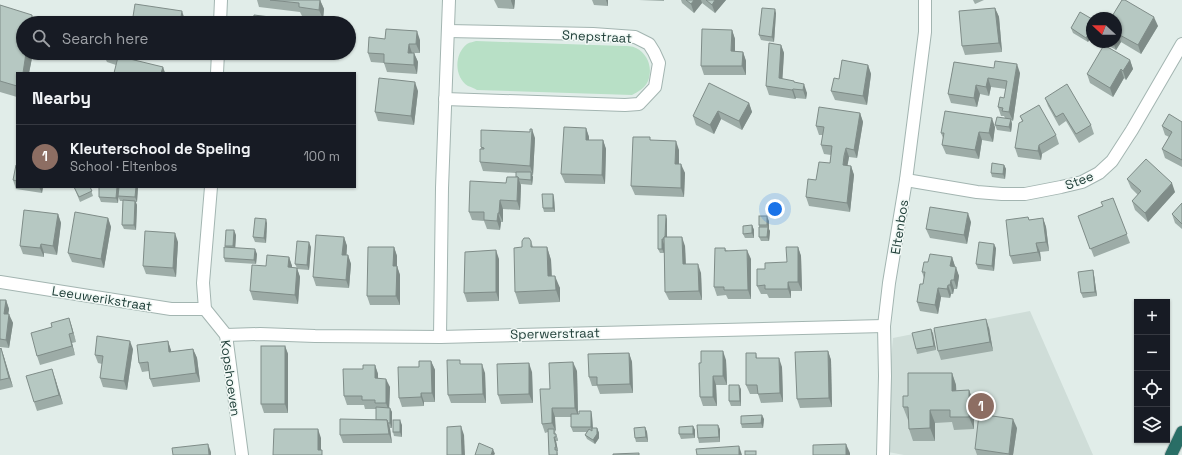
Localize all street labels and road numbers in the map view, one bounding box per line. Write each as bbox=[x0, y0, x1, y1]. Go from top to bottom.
street label: Snepstraat bbox=[562, 26, 632, 47]
street label: Stee bbox=[1063, 167, 1096, 194]
street label: Eltenbos bbox=[887, 198, 912, 256]
street label: Leeuwerikstraat bbox=[51, 282, 153, 315]
street label: Sperwerstraat bbox=[510, 324, 600, 343]
street label: Kopshoeven bbox=[217, 339, 244, 417]

